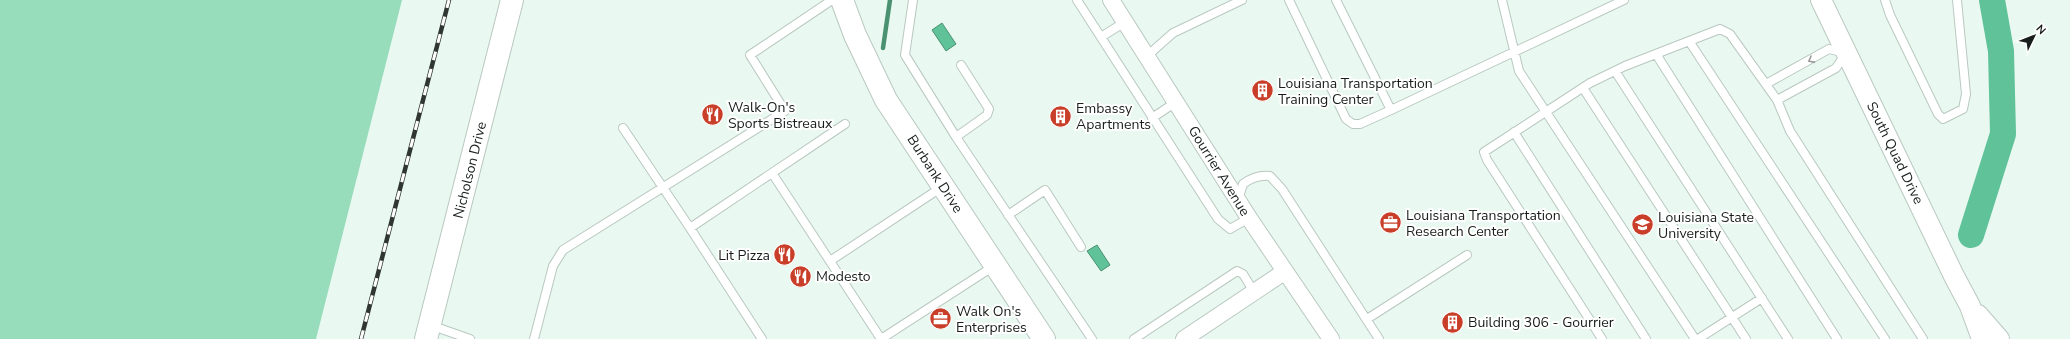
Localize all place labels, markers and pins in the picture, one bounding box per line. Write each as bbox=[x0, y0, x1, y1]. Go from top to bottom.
place label: Louisiana Transportation Training Center bbox=[1278, 74, 1433, 109]
building icon: Louisiana Transportation Training Center bbox=[1249, 78, 1275, 104]
place label: Walk-On's Sports Bistreaux bbox=[728, 98, 833, 133]
place label: Embassy Apartments bbox=[1076, 99, 1151, 134]
restaurant icon: Walk-On's Sports Bistreaux bbox=[699, 102, 725, 128]
building icon: Embassy Apartments bbox=[1048, 103, 1074, 129]
place label: Louisiana Transportation Research Center bbox=[1406, 206, 1561, 241]
place label: Louisiana State University bbox=[1658, 208, 1754, 243]
office icon: Louisiana Transportation Research Center bbox=[1378, 210, 1404, 236]
school or university icon: Louisiana State University bbox=[1630, 212, 1656, 238]
restaurant icon: Lit Pizza bbox=[772, 242, 798, 268]
place label: Lit Pizza bbox=[718, 246, 770, 265]
restaurant icon: Modesto bbox=[787, 263, 813, 289]
place label: Modesto bbox=[816, 267, 871, 286]
place label: Walk On's Enterprises bbox=[956, 302, 1027, 337]
office icon: Walk On's Enterprises bbox=[927, 306, 953, 332]
building icon: Building 306 - Gourrier bbox=[1439, 309, 1465, 335]
place label: Building 306 - Gourrier bbox=[1468, 313, 1614, 332]

